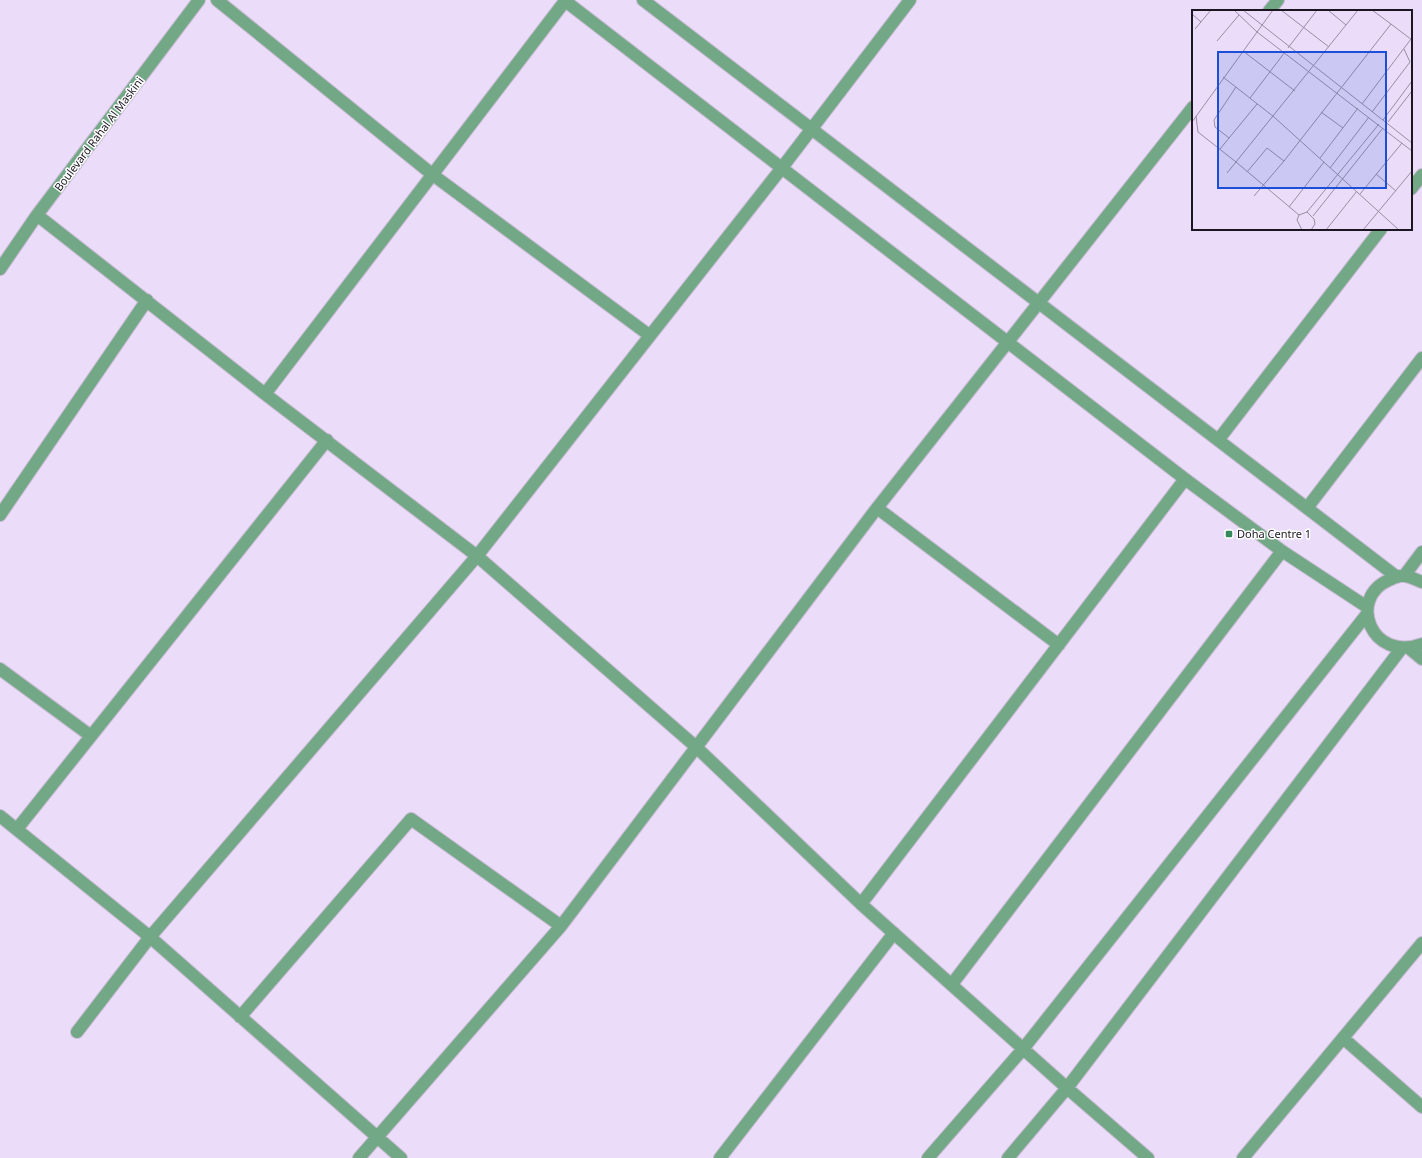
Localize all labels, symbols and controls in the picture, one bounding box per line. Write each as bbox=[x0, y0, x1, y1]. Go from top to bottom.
inset map bbox=[1192, 10, 1412, 230]
street label: Boulevard Rahal Al Maskini bbox=[51, 74, 147, 194]
place label: Doha Centre 1 bbox=[1237, 526, 1311, 541]
marker: Doha Centre 1 bbox=[1224, 529, 1234, 539]

